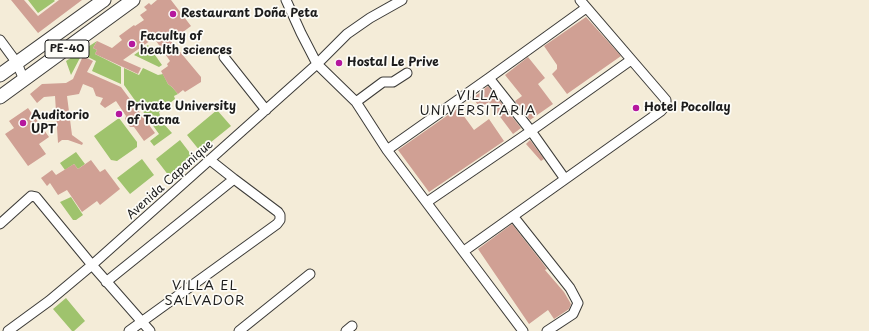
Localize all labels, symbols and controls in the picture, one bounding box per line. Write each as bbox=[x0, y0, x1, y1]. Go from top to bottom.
place label: Restaurant Doña Peta bbox=[181, 7, 318, 21]
marker: Restaurant Doña Peta bbox=[168, 9, 178, 19]
place label: Faculty of health sciences bbox=[140, 30, 232, 58]
marker: Faculty of health sciences bbox=[127, 39, 137, 49]
road number: PE-40 bbox=[45, 40, 89, 58]
place label: Hostal Le Prive bbox=[347, 56, 439, 70]
marker: Hostal Le Prive bbox=[334, 58, 344, 68]
district label: VILLA UNIVERSITARIA bbox=[419, 88, 537, 119]
place label: Private University of Tacna bbox=[127, 100, 236, 128]
place label: Hotel Pocollay bbox=[644, 101, 730, 115]
marker: Hotel Pocollay bbox=[631, 103, 641, 113]
place label: Auditorio UPT bbox=[31, 109, 89, 137]
marker: Private University of Tacna bbox=[114, 109, 124, 119]
marker: Auditorio UPT bbox=[18, 118, 28, 128]
street label: Avenida Capanique bbox=[124, 137, 216, 223]
district label: VILLA EL SALVADOR bbox=[165, 278, 245, 309]

